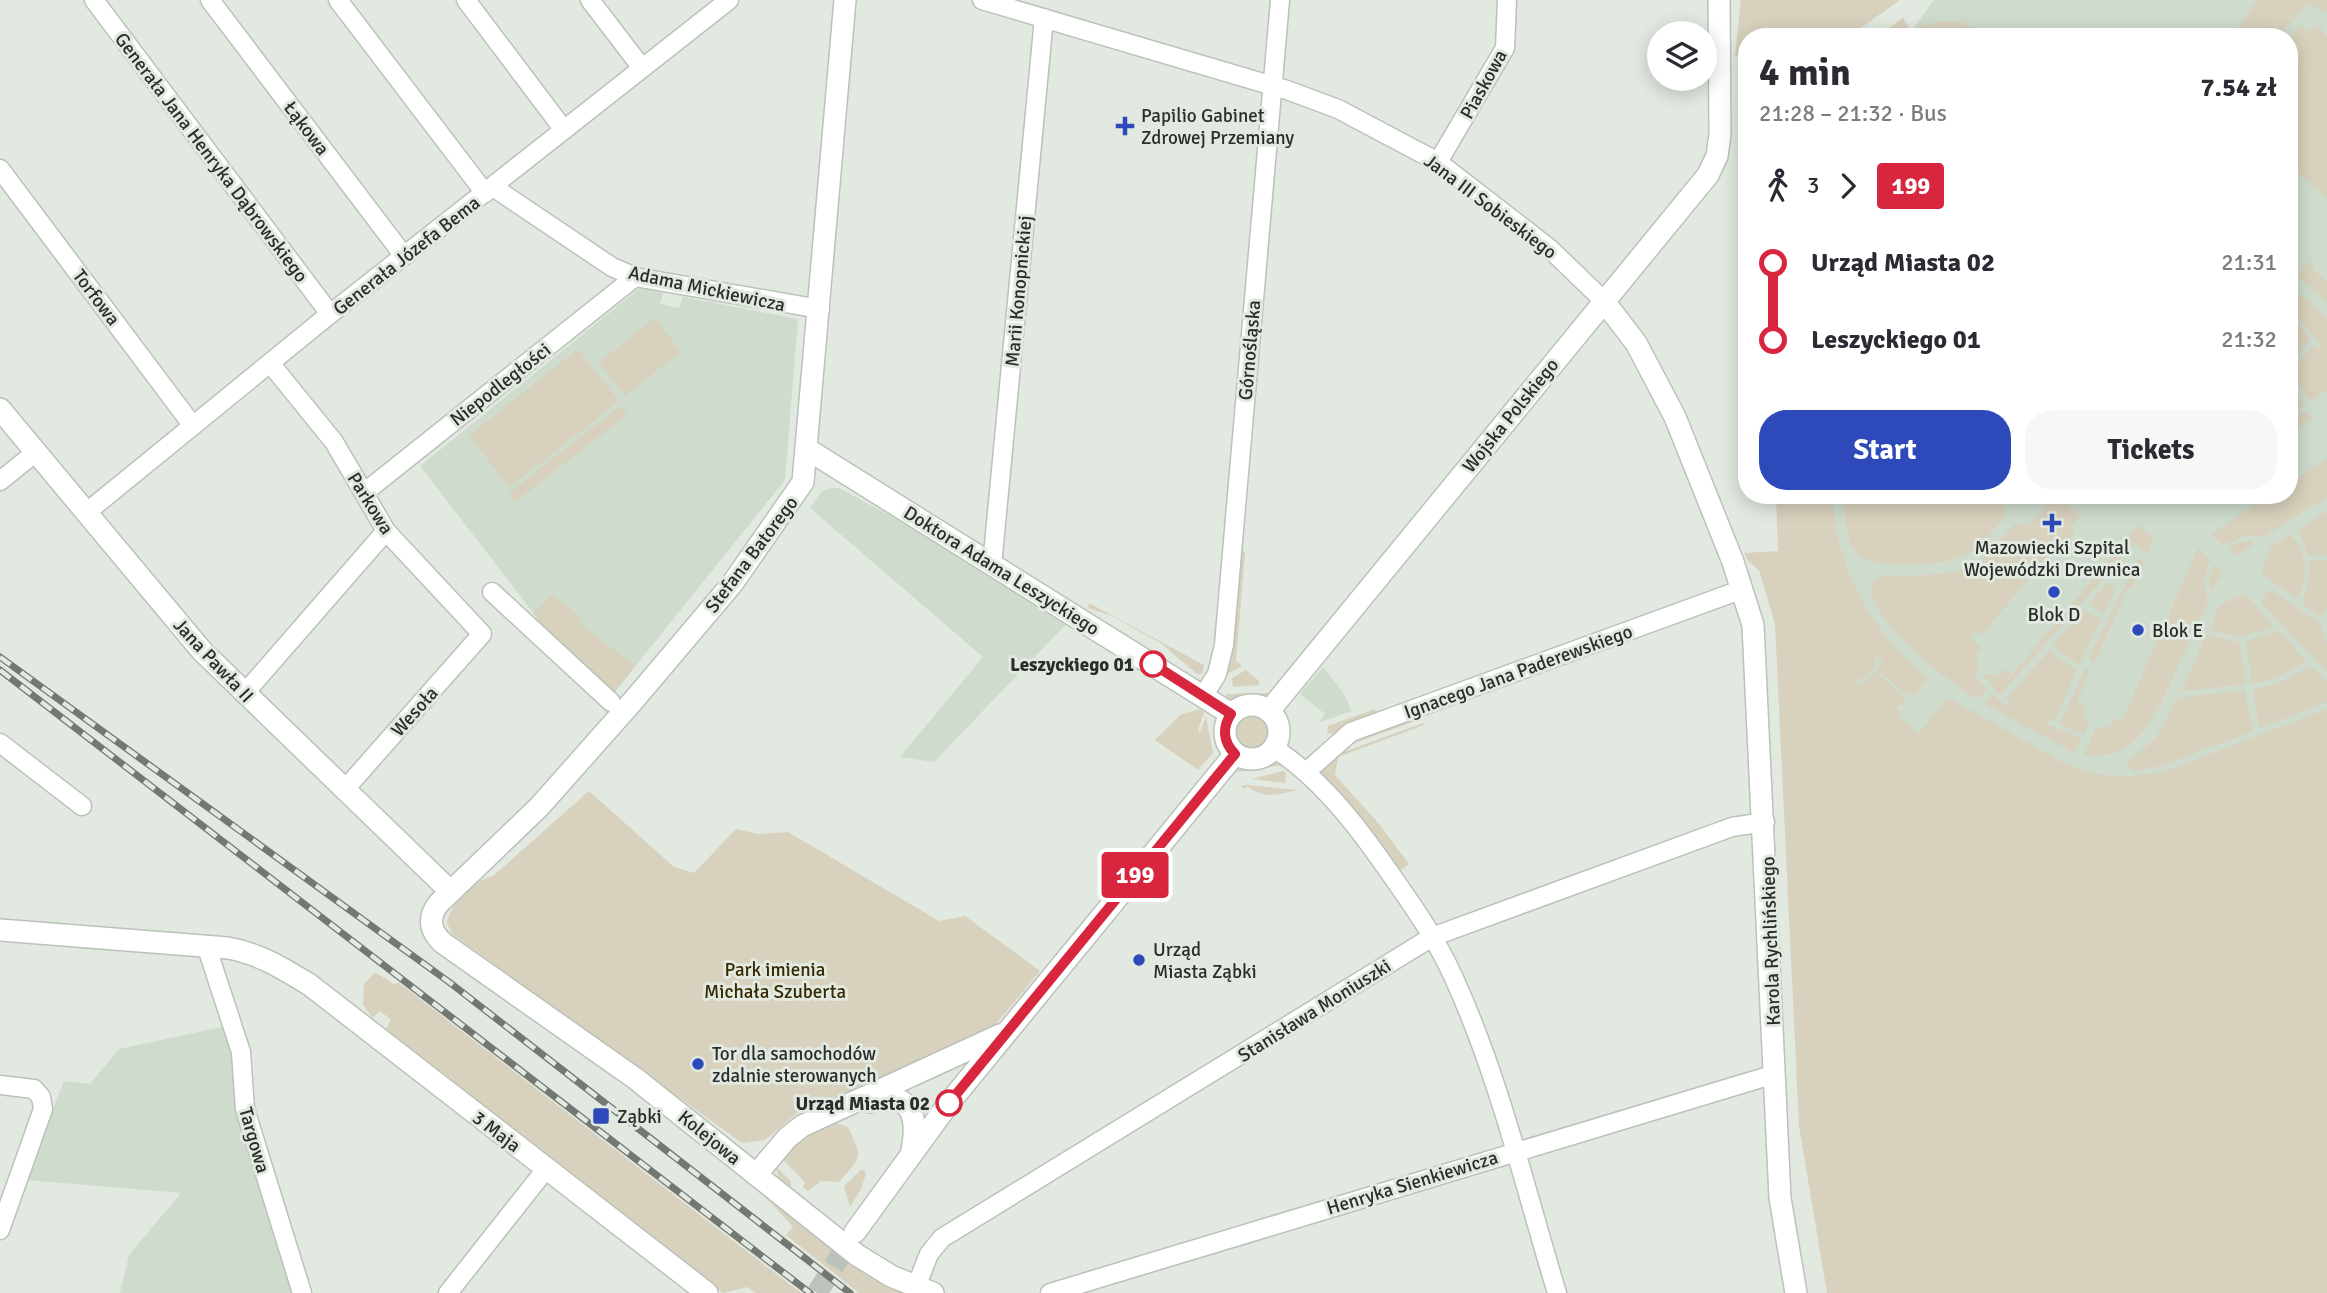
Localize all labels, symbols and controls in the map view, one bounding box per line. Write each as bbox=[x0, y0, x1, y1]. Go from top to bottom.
map controls bbox=[1647, 21, 1717, 91]
button: layers bbox=[1647, 21, 1717, 91]
street label: Generała Jana Henryka Dąbrowskiego bbox=[109, 28, 313, 287]
street label: Piaskowa bbox=[1455, 45, 1513, 123]
text: 4 min bbox=[1759, 49, 1851, 96]
text: 7.54 zł bbox=[2201, 72, 2277, 104]
street label: Łąkowa bbox=[278, 97, 334, 160]
text: 21:28 – 21:32 · Bus bbox=[1759, 99, 1947, 128]
place label: Papilio Gabinet Zdrowej Przemiany bbox=[1141, 104, 1294, 150]
marker: Papilio Gabinet Zdrowej Przemiany bbox=[1115, 116, 1135, 136]
street label: Jana III Sobieskiego bbox=[1419, 149, 1562, 265]
icon: walk bbox=[1759, 167, 1797, 205]
icon: forward bbox=[1829, 167, 1867, 205]
text: 3 bbox=[1807, 171, 1819, 200]
text: 199 bbox=[1891, 171, 1930, 201]
street label: Generała Józefa Bema bbox=[328, 191, 485, 321]
street label: Marii Konopnickiej bbox=[1000, 214, 1038, 368]
text: Urząd Miasta 02 bbox=[1811, 247, 1995, 279]
text: 21:31 bbox=[2221, 248, 2277, 277]
street label: Adama Mickiewicza bbox=[626, 261, 787, 317]
street label: Torfowa bbox=[67, 265, 125, 330]
street label: Górnośląska bbox=[1234, 299, 1266, 401]
text: Leszyckiego 01 bbox=[1811, 324, 1981, 356]
text: 21:32 bbox=[2221, 325, 2277, 354]
street label: Niepodległości bbox=[445, 338, 556, 432]
street label: Wojska Polskiego bbox=[1457, 354, 1564, 478]
button: Start bbox=[1759, 410, 2011, 490]
button: Tickets bbox=[2025, 410, 2277, 490]
street label: Parkowa bbox=[342, 468, 399, 539]
street label: Stefana Batorego bbox=[700, 491, 804, 618]
street label: Doktora Adama Leszyckiego bbox=[899, 501, 1104, 641]
marker: Mazowiecki Szpital Wojewódzki Drewnica bbox=[2042, 513, 2062, 533]
place label: Mazowiecki Szpital Wojewódzki Drewnica bbox=[1964, 536, 2140, 582]
marker: Blok D bbox=[2046, 584, 2062, 600]
place label: Blok D bbox=[2028, 603, 2080, 627]
street label: Jana Pawła II bbox=[168, 613, 258, 708]
street label: Ignacego Jana Paderewskiego bbox=[1401, 619, 1636, 724]
place label: Blok E bbox=[2152, 619, 2203, 643]
marker: Blok E bbox=[2130, 622, 2146, 638]
marker: Leszyckiego 01 bbox=[1140, 651, 1166, 677]
place label: Leszyckiego 01 bbox=[1010, 653, 1134, 677]
street label: Wesoła bbox=[386, 682, 443, 742]
line badge: 199 bbox=[1095, 852, 1175, 898]
street label: Karola Rychlińskiego bbox=[1756, 856, 1786, 1026]
text: 199 bbox=[1116, 860, 1154, 890]
place label: Urząd Miasta Ząbki bbox=[1153, 938, 1257, 984]
marker: Urząd Miasta Ząbki bbox=[1131, 952, 1147, 968]
street label: Stanisława Moniuszki bbox=[1233, 954, 1396, 1068]
park label: Park imienia Michała Szuberta bbox=[704, 958, 846, 1004]
place label: Tor dla samochodów zdalnie sterowanych bbox=[712, 1042, 877, 1088]
marker: Tor dla samochodów zdalnie sterowanych bbox=[690, 1056, 706, 1072]
marker: Urząd Miasta 02 bbox=[936, 1090, 962, 1116]
place label: Urząd Miasta 02 bbox=[796, 1092, 930, 1116]
street label: Targowa bbox=[233, 1105, 275, 1176]
place label: Ząbki bbox=[617, 1105, 662, 1129]
street label: Kolejowa bbox=[673, 1105, 746, 1170]
street label: 3 Maja bbox=[467, 1106, 525, 1158]
marker: Ząbki bbox=[591, 1106, 611, 1126]
street label: Henryka Sienkiewicza bbox=[1324, 1145, 1501, 1220]

